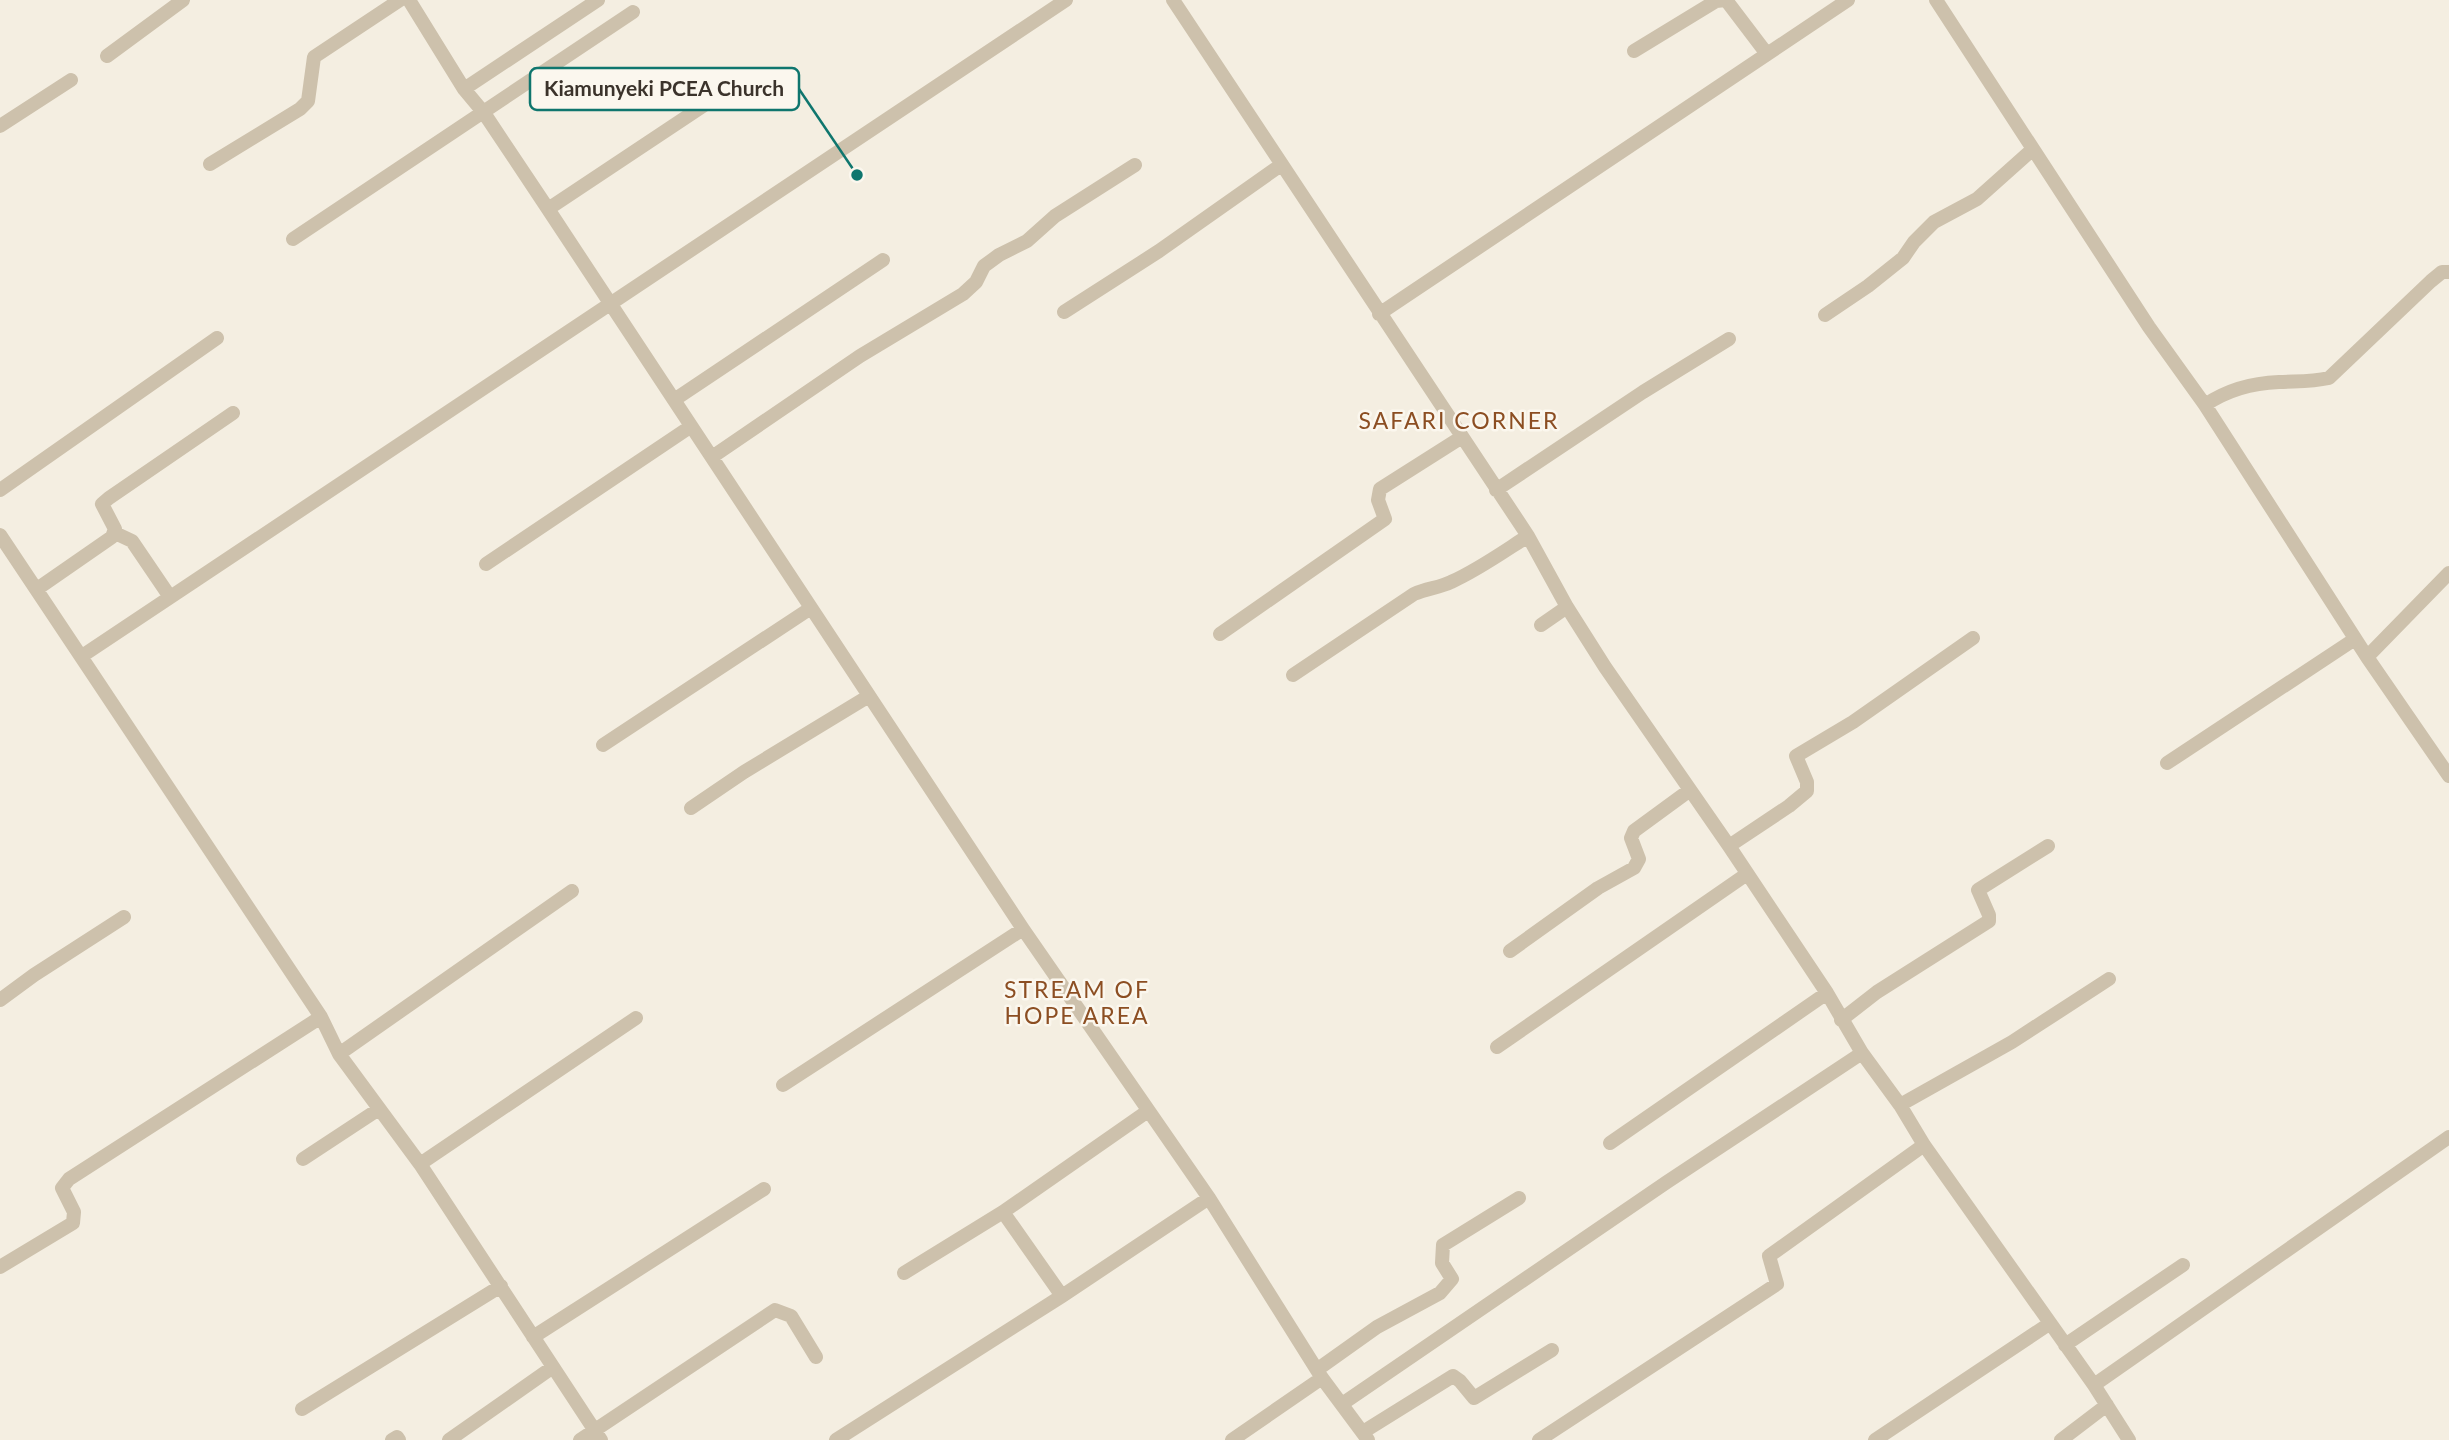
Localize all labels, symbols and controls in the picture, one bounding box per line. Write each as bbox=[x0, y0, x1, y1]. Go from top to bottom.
callout: Kiamunyeki PCEA Church bbox=[530, 68, 799, 110]
text: Kiamunyeki PCEA Church bbox=[544, 75, 784, 100]
district label: SAFARI CORNER bbox=[1359, 406, 1559, 434]
district label: STREAM OF HOPE AREA bbox=[1004, 975, 1150, 1029]

